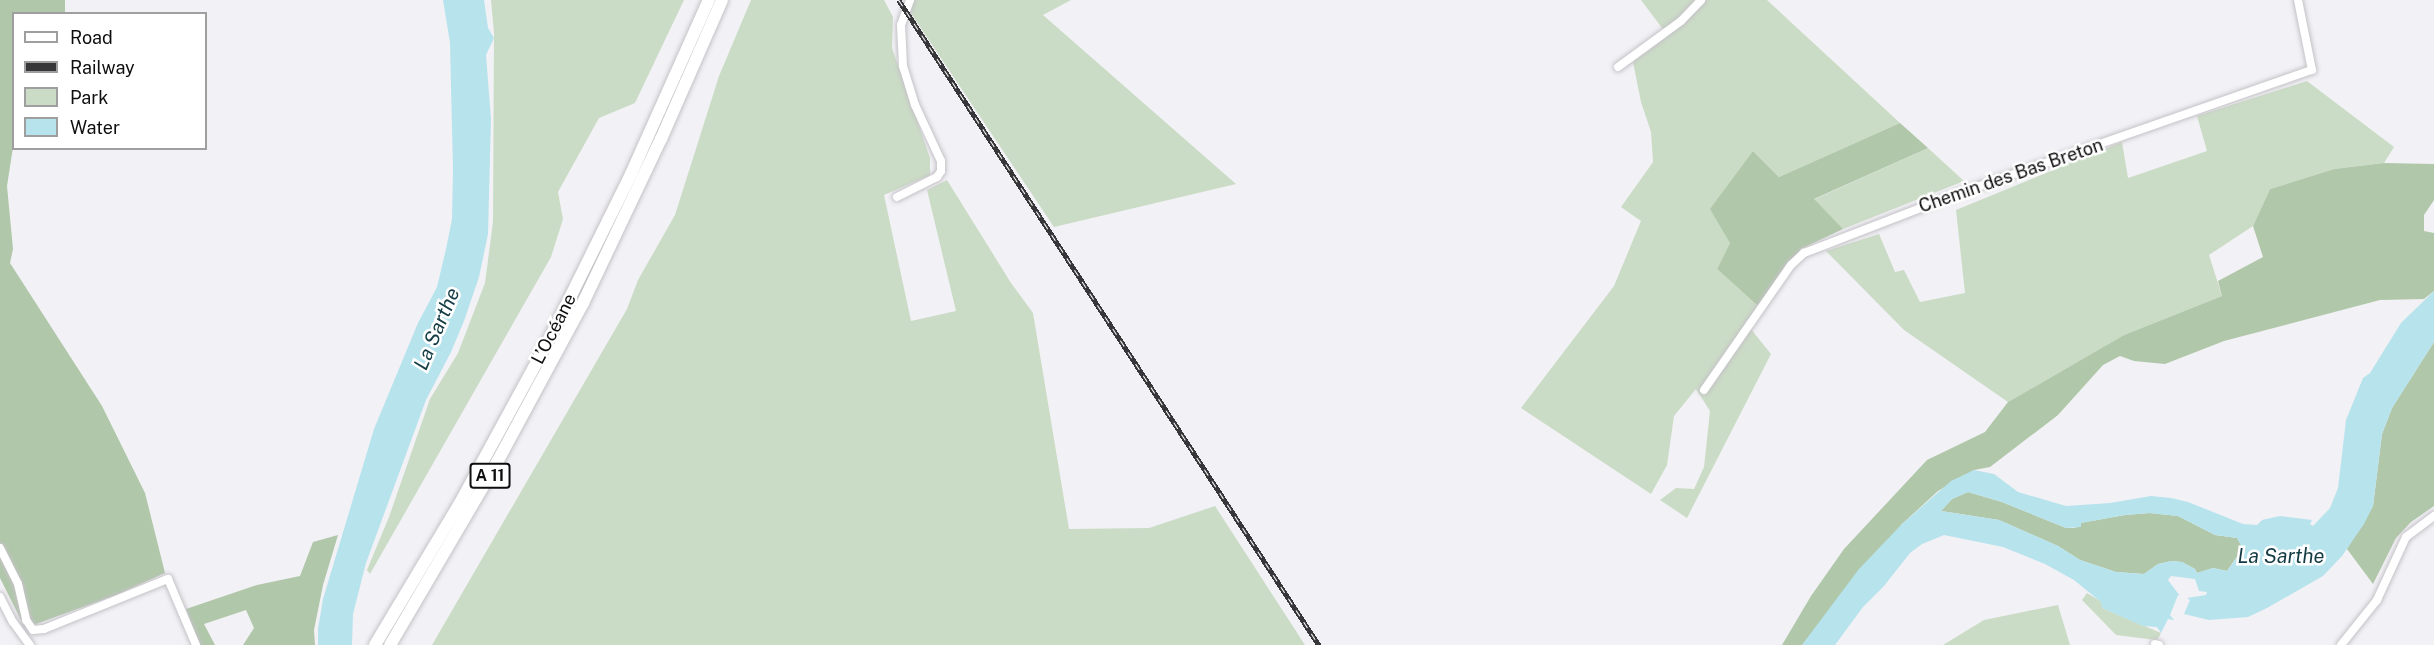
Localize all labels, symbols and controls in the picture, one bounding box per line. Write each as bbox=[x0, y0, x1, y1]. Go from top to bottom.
legend bbox=[12, 12, 207, 150]
text: Road bbox=[70, 27, 113, 48]
text: Railway bbox=[70, 57, 135, 78]
text: Park bbox=[70, 87, 108, 108]
text: Water bbox=[70, 117, 120, 138]
street label: Chemin des Bas Breton bbox=[1916, 134, 2106, 218]
water label: La Sarthe bbox=[409, 284, 465, 374]
street label: L’Océane bbox=[527, 290, 581, 368]
road number: A 11 bbox=[469, 463, 511, 489]
water label: La Sarthe bbox=[2238, 544, 2324, 568]

